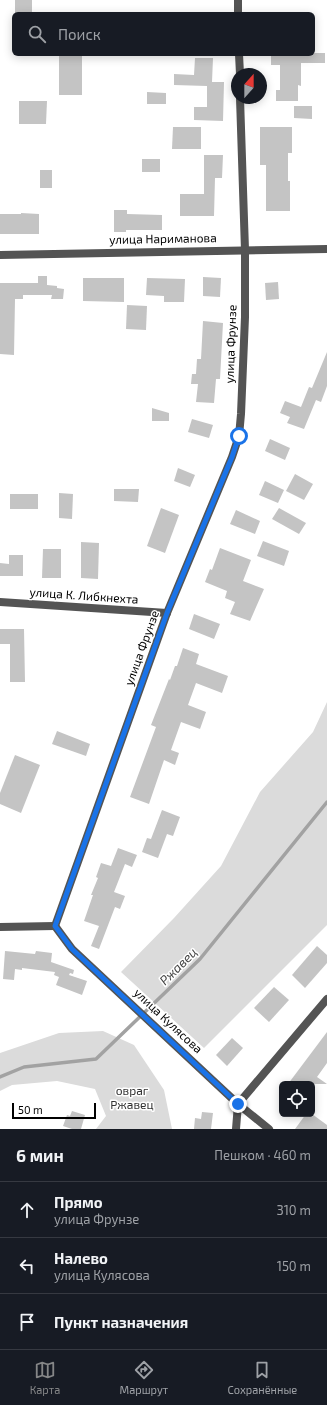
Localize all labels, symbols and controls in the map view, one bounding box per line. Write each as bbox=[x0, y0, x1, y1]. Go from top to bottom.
search box bbox=[12, 12, 315, 56]
icon: search bbox=[26, 23, 48, 45]
text: Поиск bbox=[58, 25, 101, 43]
north arrow bbox=[231, 68, 267, 104]
street label: улица Нариманова bbox=[109, 230, 217, 247]
street label: улица Фрунзе bbox=[222, 304, 239, 384]
route start bbox=[230, 427, 248, 445]
street label: улица К. Либкнехта bbox=[29, 584, 139, 607]
street label: улица Фрунзе bbox=[121, 608, 162, 687]
water label: Ржавец bbox=[156, 944, 200, 988]
street label: улица Кулясова bbox=[131, 985, 206, 1056]
map controls bbox=[279, 1081, 315, 1117]
button: locate bbox=[279, 1081, 315, 1117]
park label: овраг Ржавец bbox=[110, 1083, 154, 1111]
route end bbox=[229, 1095, 247, 1113]
scale bar bbox=[12, 1101, 96, 1120]
text: 50 m bbox=[18, 1103, 43, 1116]
text: 6 мин bbox=[16, 1145, 64, 1165]
text: Пешком · 460 m bbox=[214, 1147, 311, 1163]
text: Прямо bbox=[54, 1193, 103, 1211]
icon: ahead bbox=[16, 1199, 38, 1221]
text: 310 m bbox=[276, 1202, 311, 1218]
text: улица Фрунзе bbox=[54, 1211, 139, 1227]
text: Налево bbox=[54, 1249, 108, 1267]
icon: left bbox=[16, 1255, 38, 1277]
text: 150 m bbox=[277, 1258, 311, 1274]
text: улица Кулясова bbox=[54, 1267, 150, 1283]
icon: arrive bbox=[16, 1311, 38, 1333]
text: Пункт назначения bbox=[54, 1313, 188, 1331]
tab: Карта bbox=[30, 1359, 60, 1396]
tab: Маршрут bbox=[120, 1359, 168, 1396]
tab: Сохранённые bbox=[228, 1359, 297, 1396]

